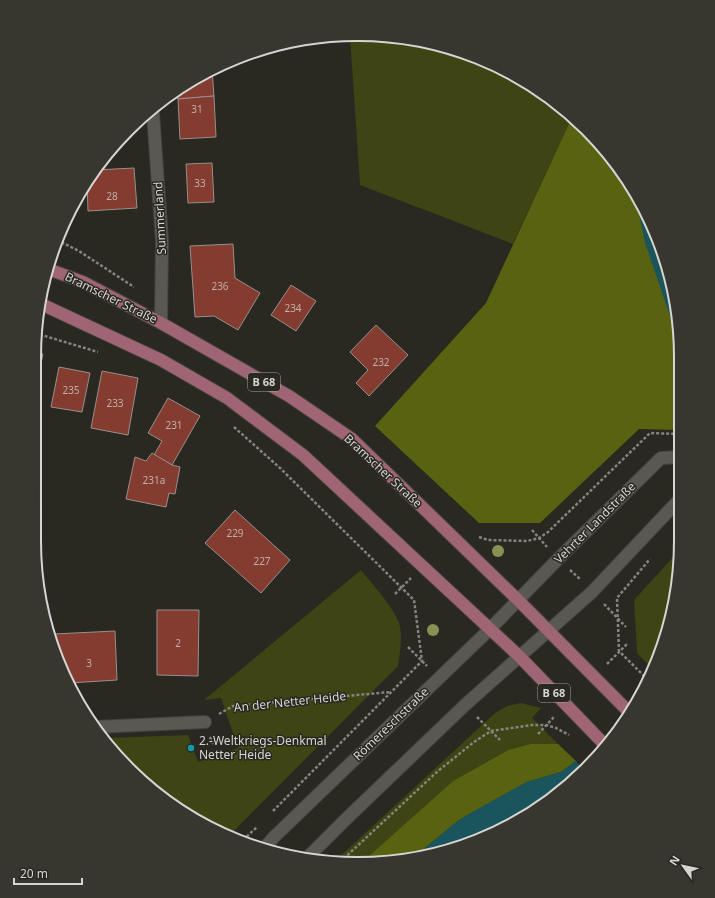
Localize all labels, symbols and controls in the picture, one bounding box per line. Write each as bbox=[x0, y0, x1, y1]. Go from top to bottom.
house number: 31 bbox=[191, 102, 203, 116]
house number: 33 bbox=[194, 176, 206, 190]
street label: Summerland bbox=[149, 181, 170, 255]
house number: 28 bbox=[106, 189, 118, 203]
street label: Bramscher Straße bbox=[62, 268, 161, 327]
house number: 236 bbox=[211, 279, 229, 293]
house number: 234 bbox=[284, 301, 302, 315]
house number: 232 bbox=[372, 355, 390, 369]
road number: B 68 bbox=[248, 373, 280, 391]
house number: 235 bbox=[62, 383, 80, 397]
house number: 233 bbox=[106, 396, 124, 410]
house number: 231 bbox=[165, 418, 183, 432]
street label: Bramscher Straße bbox=[341, 430, 426, 511]
house number: 231a bbox=[143, 473, 165, 487]
street label: Vehrter Landstraße bbox=[550, 478, 639, 567]
house number: 229 bbox=[226, 526, 244, 540]
house number: 227 bbox=[253, 554, 271, 568]
house number: 2 bbox=[175, 636, 181, 650]
house number: 3 bbox=[86, 656, 92, 670]
street label: Römereschstraße bbox=[349, 683, 432, 764]
road number: B 68 bbox=[538, 684, 570, 702]
street label: An der Netter Heide bbox=[233, 687, 347, 716]
place label: 2.-Weltkriegs-Denkmal Netter Heide bbox=[199, 732, 327, 763]
marker: 2.-Weltkriegs-Denkmal Netter Heide bbox=[186, 743, 196, 753]
north arrow bbox=[663, 846, 703, 886]
text: N bbox=[665, 852, 683, 868]
scale bar bbox=[14, 860, 82, 886]
text: 20 m bbox=[20, 865, 48, 882]

